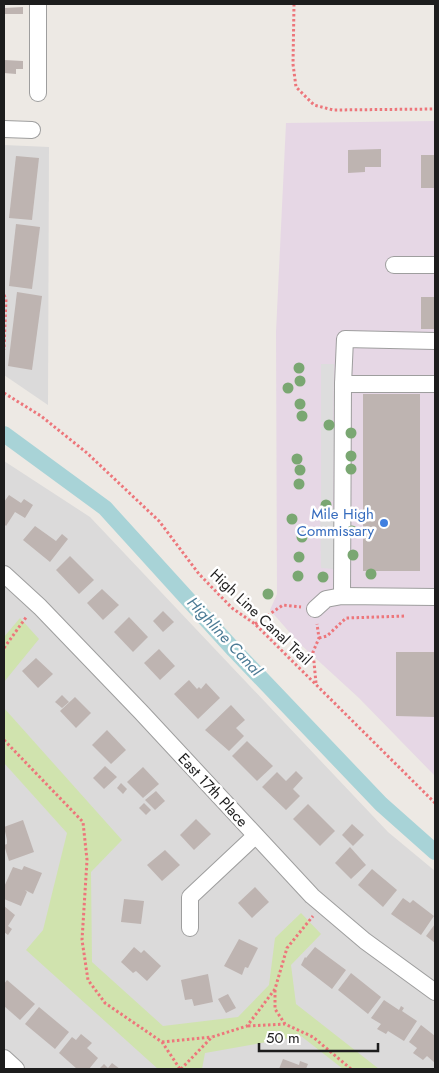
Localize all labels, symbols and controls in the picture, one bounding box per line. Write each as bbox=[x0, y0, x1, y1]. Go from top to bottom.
place label: Mile High Commissary bbox=[297, 503, 374, 542]
marker: Mile High Commissary bbox=[378, 517, 390, 529]
street label: High Line Canal Trail bbox=[205, 564, 317, 670]
water label: Highline Canal bbox=[182, 592, 268, 682]
street label: East 17th Place bbox=[173, 748, 253, 832]
scale bar bbox=[259, 1020, 378, 1052]
text: 50 m bbox=[266, 1027, 300, 1049]

